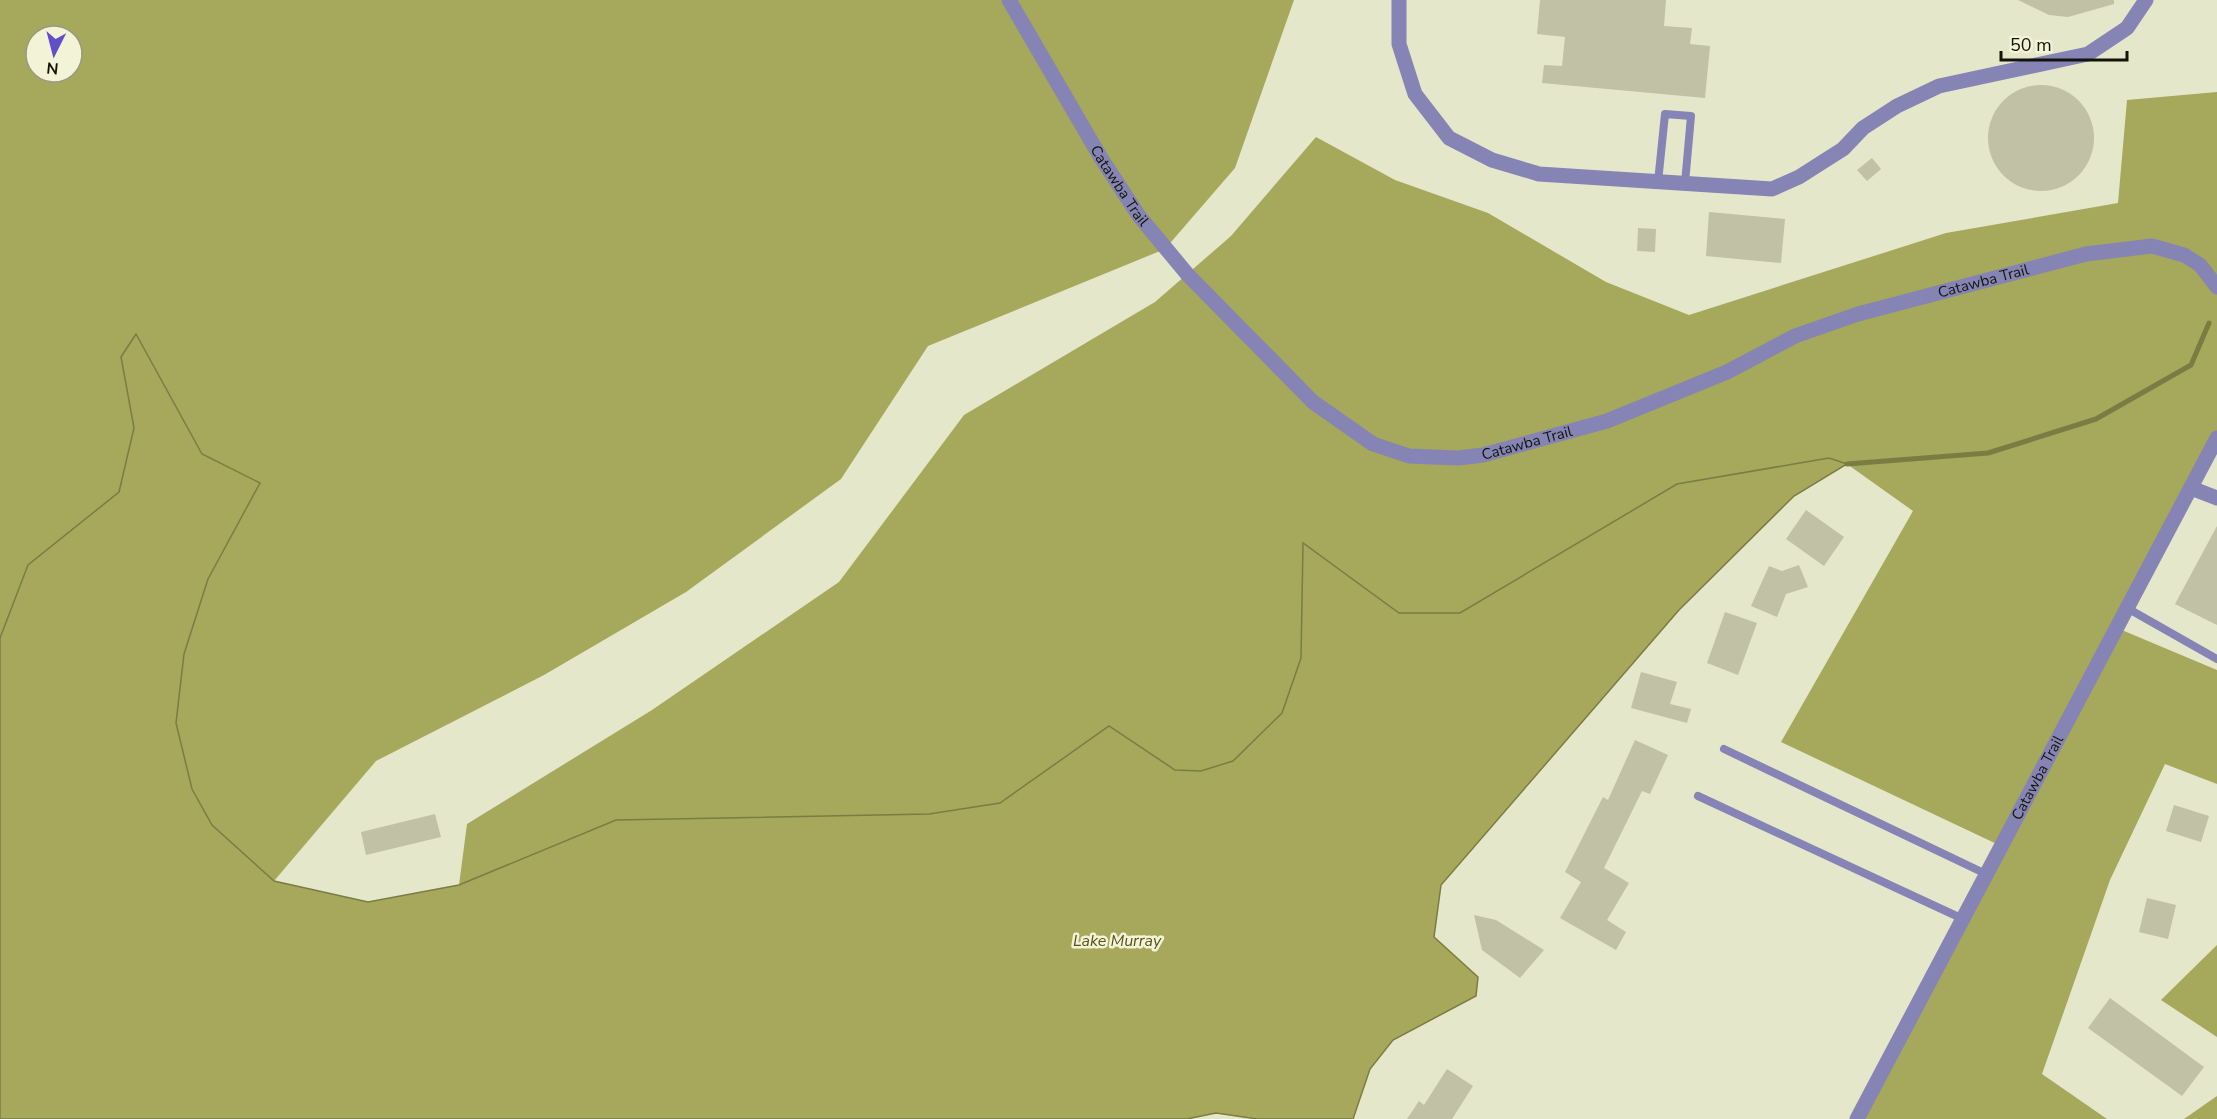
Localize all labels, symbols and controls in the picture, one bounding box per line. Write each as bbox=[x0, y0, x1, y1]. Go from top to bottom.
north arrow bbox=[24, 24, 84, 84]
scale bar bbox=[2001, 24, 2127, 62]
text: 50 m bbox=[2010, 33, 2052, 57]
text: N bbox=[45, 56, 60, 79]
street label: Catawba Trail bbox=[1086, 141, 1154, 231]
street label: Catawba Trail bbox=[1936, 259, 2032, 303]
street label: Catawba Trail bbox=[1479, 421, 1575, 465]
street label: Catawba Trail bbox=[2007, 731, 2068, 824]
water label: Lake Murray bbox=[1073, 930, 1162, 952]

